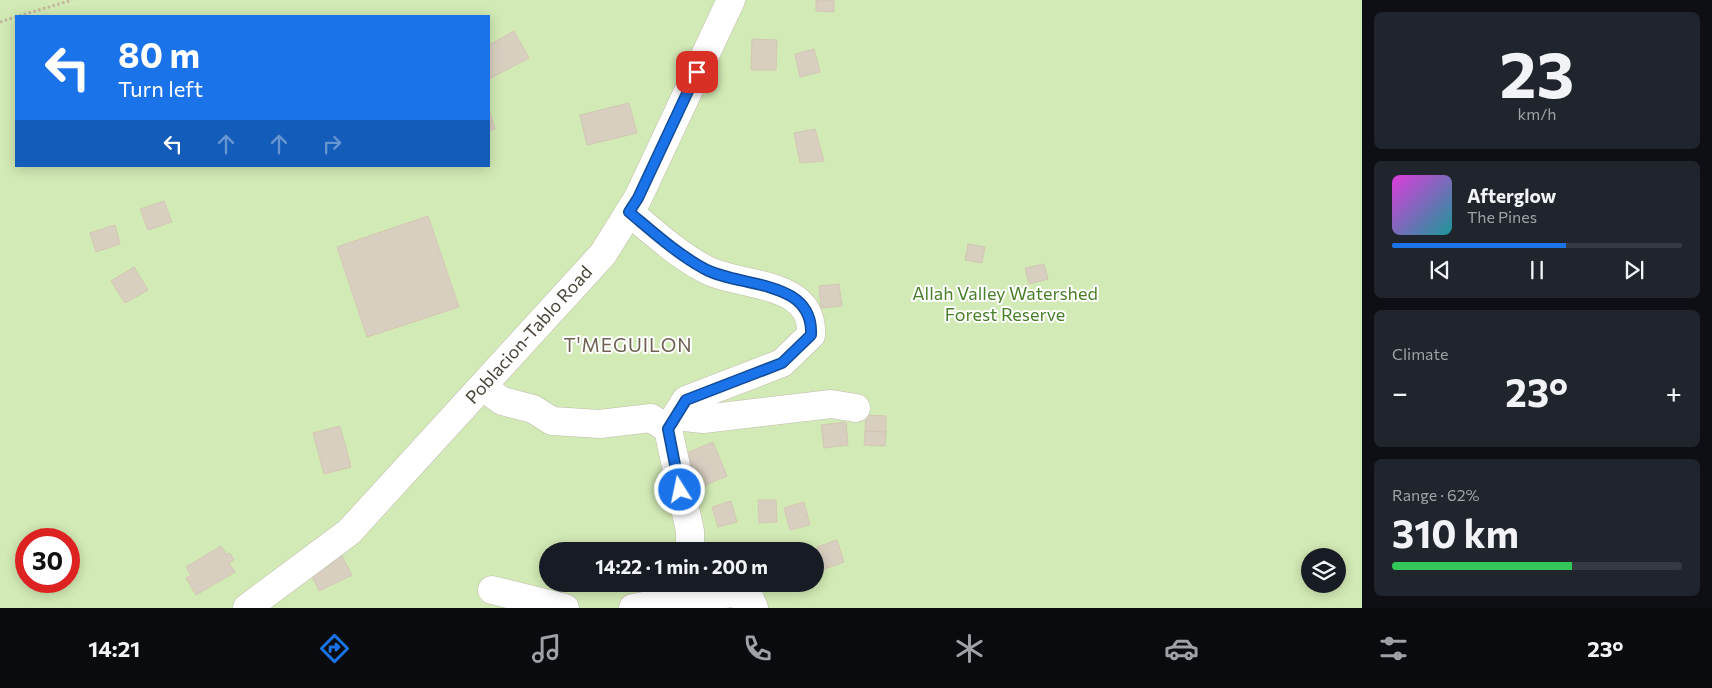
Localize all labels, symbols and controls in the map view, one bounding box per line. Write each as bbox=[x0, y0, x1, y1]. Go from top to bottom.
text: 80 m bbox=[118, 32, 200, 75]
text: 23 bbox=[1500, 32, 1574, 111]
icon: left bbox=[35, 35, 100, 100]
pin bbox=[676, 51, 718, 93]
icon: arrive bbox=[683, 58, 711, 86]
text: Turn left bbox=[118, 75, 203, 102]
text: km/h bbox=[1518, 104, 1556, 123]
icon: left bbox=[159, 130, 187, 158]
icon: ahead bbox=[212, 130, 240, 158]
icon: ahead bbox=[265, 130, 293, 158]
icon: right bbox=[318, 130, 346, 158]
text: Afterglow bbox=[1467, 184, 1556, 207]
text: The Pines bbox=[1467, 207, 1537, 226]
icon: previous bbox=[1426, 256, 1454, 284]
icon: pause bbox=[1523, 256, 1551, 284]
icon: next bbox=[1620, 256, 1648, 284]
street label: Poblacion-Tablo Road bbox=[460, 261, 596, 408]
park label: Allah Valley Watershed Forest Reserve bbox=[912, 282, 1098, 325]
district label: T'MEGUILON bbox=[564, 333, 692, 356]
text: Climate bbox=[1392, 344, 1448, 363]
text: 23° bbox=[1505, 368, 1568, 415]
text: − bbox=[1392, 375, 1408, 409]
text: + bbox=[1666, 375, 1682, 409]
position arrow bbox=[653, 463, 705, 515]
text: Range · 62% bbox=[1392, 485, 1480, 504]
text: 310 km bbox=[1392, 509, 1519, 556]
speed limit sign: 30 bbox=[15, 528, 80, 593]
map controls bbox=[1301, 548, 1346, 593]
button: layers bbox=[1301, 548, 1346, 593]
text: 14:22 · 1 min · 200 m bbox=[595, 555, 768, 578]
icon: directions bbox=[317, 631, 352, 666]
icon: music bbox=[529, 631, 564, 666]
icon: phone bbox=[740, 631, 775, 666]
icon: climate bbox=[952, 631, 987, 666]
icon: car bbox=[1164, 631, 1199, 666]
icon: filters bbox=[1376, 631, 1411, 666]
text: 14:21 bbox=[88, 635, 140, 662]
text: 23° bbox=[1587, 635, 1624, 662]

